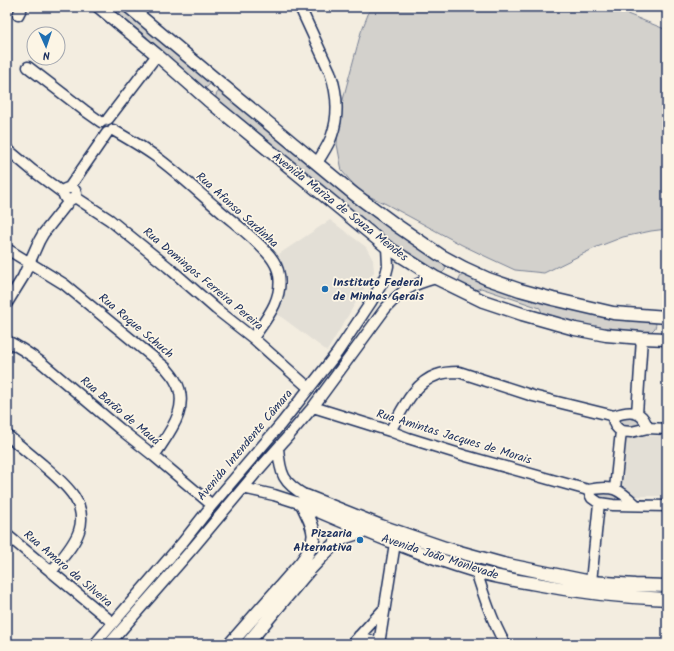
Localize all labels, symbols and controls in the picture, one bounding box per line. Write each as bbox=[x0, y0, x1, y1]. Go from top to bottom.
north arrow bbox=[26, 26, 66, 66]
text: N bbox=[42, 46, 50, 64]
street label: Avenida Mariza de Souza Mendes bbox=[268, 148, 412, 266]
street label: Rua Afonso Sardinha bbox=[191, 168, 283, 253]
street label: Rua Domingos Ferreira Pereira bbox=[139, 223, 268, 335]
place label: Instituto Federal de Minhas Gerais bbox=[333, 273, 424, 306]
marker: Instituto Federal de Minhas Gerais bbox=[320, 284, 330, 294]
street label: Rua Roque Schuch bbox=[94, 289, 178, 363]
street label: Rua Barão de Mauá bbox=[76, 372, 165, 451]
street label: Avenida Intendente Câmara bbox=[193, 385, 298, 505]
street label: Rua Amintas Jacques de Morais bbox=[374, 404, 534, 470]
place label: Pizzaria Alternativa bbox=[293, 524, 352, 557]
street label: Rua Amaro da Silveira bbox=[19, 526, 117, 612]
street label: Avenida João Monlevade bbox=[379, 529, 502, 585]
marker: Pizzaria Alternativa bbox=[355, 535, 365, 545]

